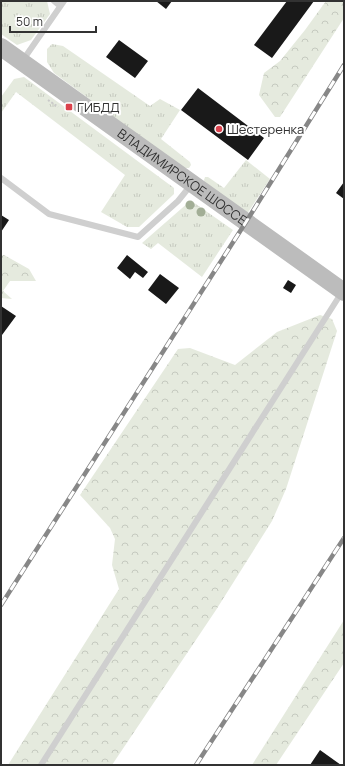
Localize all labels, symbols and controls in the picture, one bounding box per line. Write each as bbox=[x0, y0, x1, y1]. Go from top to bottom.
scale bar bbox=[10, 8, 96, 34]
text: 50 m bbox=[16, 13, 43, 30]
place label: ГИБДД bbox=[77, 98, 120, 116]
marker: ГИБДД bbox=[64, 102, 74, 112]
place label: Шестеренка bbox=[227, 120, 304, 138]
street label: ВЛАДИМИРСКОЕ ШОССЕ bbox=[114, 124, 251, 229]
marker: Шестеренка bbox=[214, 124, 224, 134]

